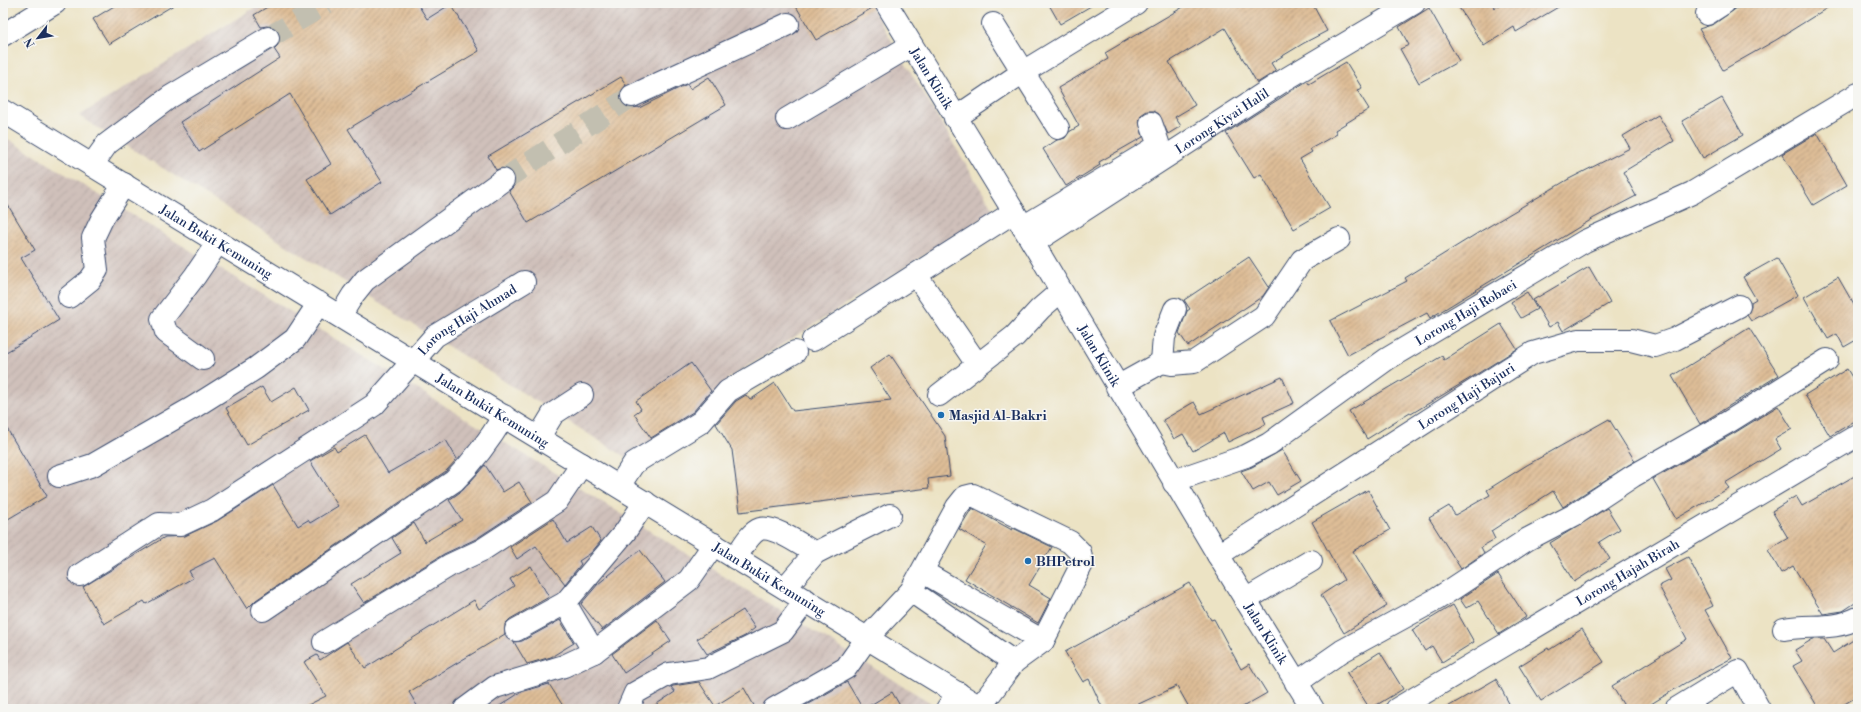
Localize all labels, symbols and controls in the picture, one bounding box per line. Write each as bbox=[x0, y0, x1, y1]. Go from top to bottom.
north arrow bbox=[18, 18, 58, 58]
text: N bbox=[22, 35, 39, 50]
street label: Jalan Klinik bbox=[906, 44, 957, 113]
street label: Lorong Kiyai Halil bbox=[1172, 85, 1272, 158]
street label: Jalan Bukit Kemuning bbox=[156, 201, 275, 283]
street label: Lorong Haji Robaei bbox=[1413, 277, 1520, 349]
street label: Lorong Haji Ahmad bbox=[415, 281, 520, 359]
street label: Jalan Klinik bbox=[1074, 321, 1124, 391]
street label: Lorong Haji Bajuri bbox=[1416, 360, 1518, 433]
street label: Jalan Bukit Kemuning bbox=[432, 370, 552, 451]
place label: Masjid Al-Bakri bbox=[949, 408, 1047, 424]
marker: Masjid Al-Bakri bbox=[936, 410, 946, 420]
street label: Lorong Hajah Birah bbox=[1573, 536, 1683, 610]
street label: Jalan Bukit Kemuning bbox=[709, 539, 829, 620]
place label: BHPetrol bbox=[1036, 554, 1096, 570]
marker: BHPetrol bbox=[1023, 556, 1033, 566]
street label: Jalan Klinik bbox=[1240, 599, 1291, 668]

